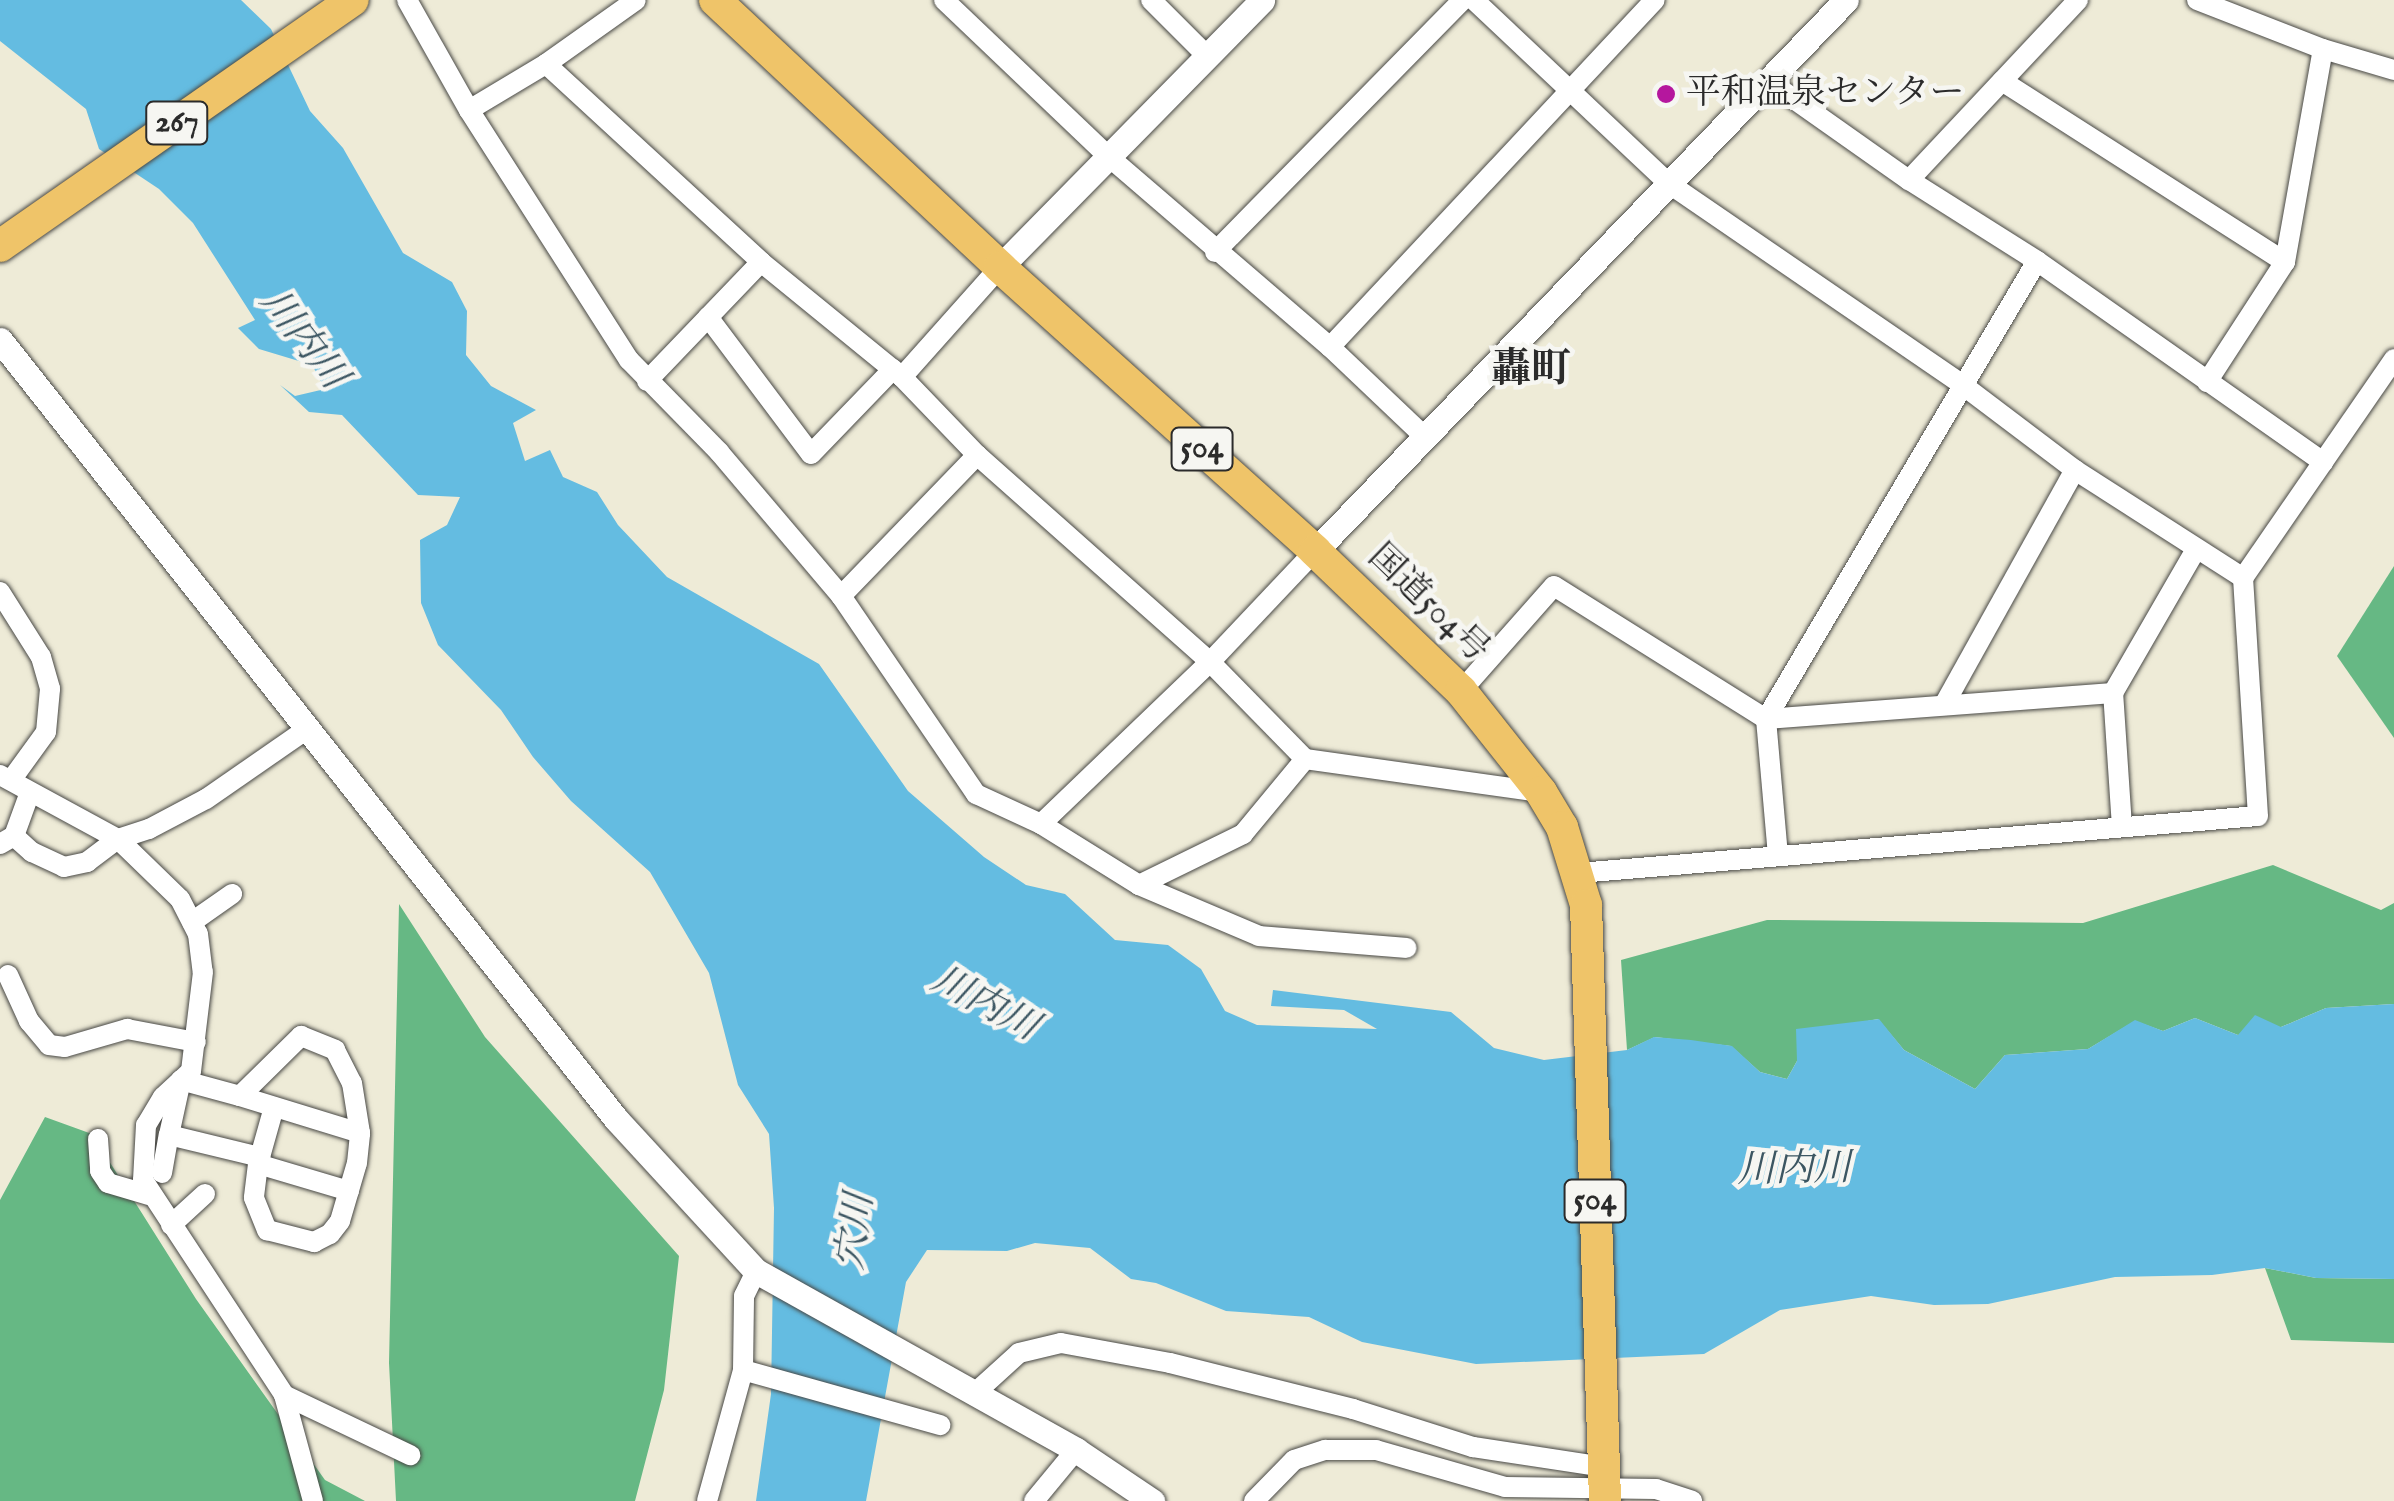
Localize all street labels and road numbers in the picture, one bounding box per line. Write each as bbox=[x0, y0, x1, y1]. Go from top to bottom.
road number: 267 bbox=[144, 96, 210, 150]
road number: 504 bbox=[1170, 422, 1234, 476]
street label: 国道504号 bbox=[1359, 536, 1497, 672]
road number: 504 bbox=[1562, 1174, 1628, 1228]

